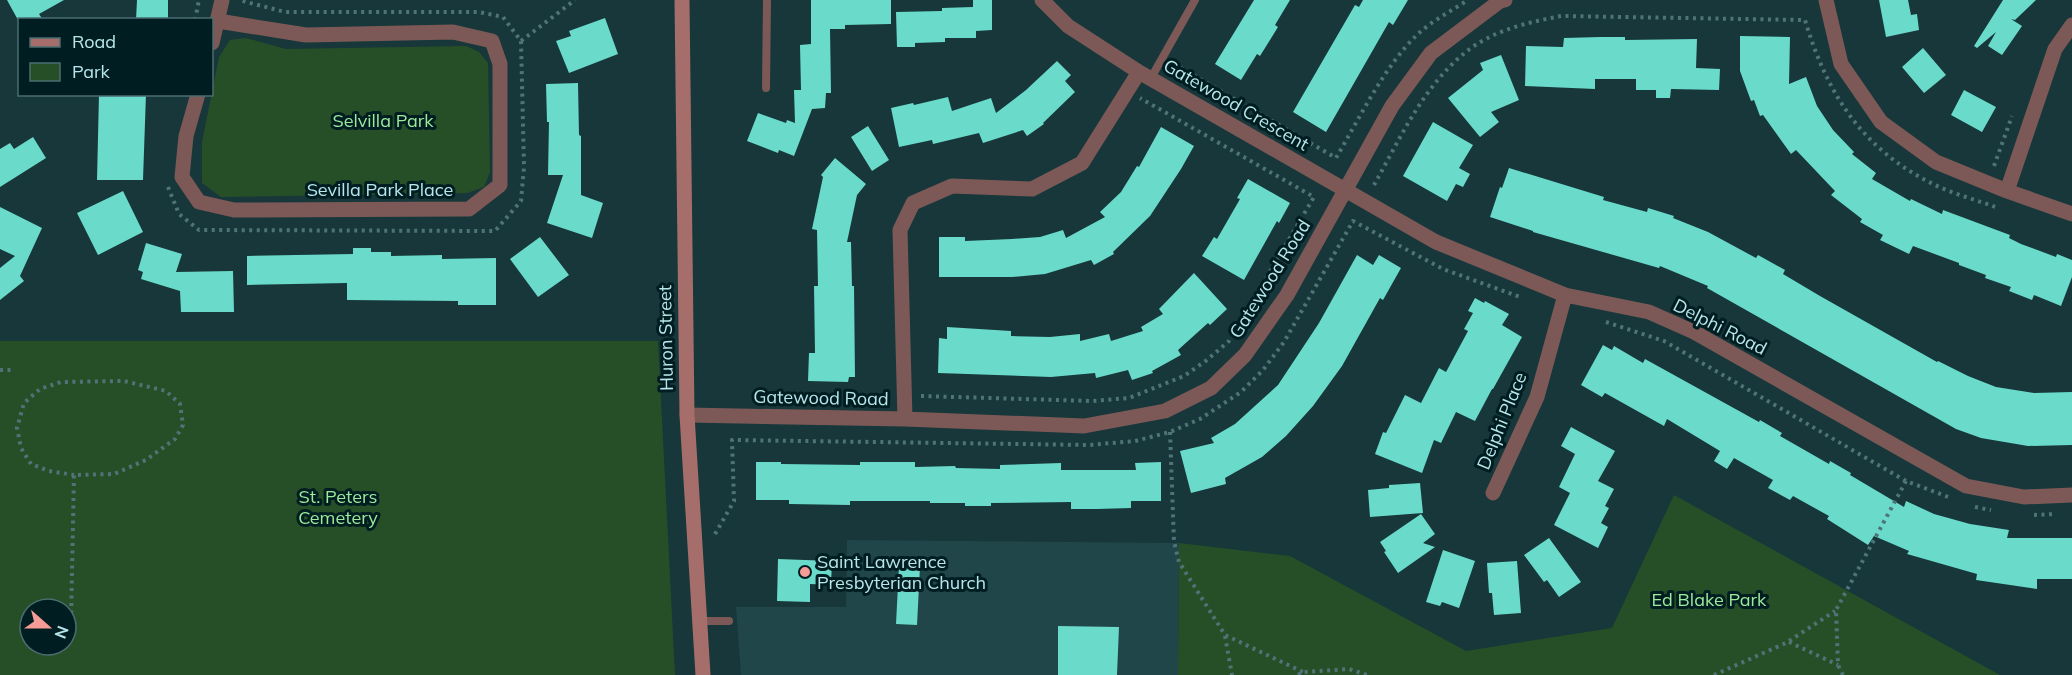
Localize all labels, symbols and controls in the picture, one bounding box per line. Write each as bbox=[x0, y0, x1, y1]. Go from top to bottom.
legend bbox=[18, 18, 213, 96]
text: Road bbox=[72, 30, 116, 53]
street label: Gatewood Crescent bbox=[1159, 54, 1313, 156]
text: Park bbox=[72, 60, 111, 83]
park label: Selvilla Park bbox=[332, 109, 434, 132]
street label: Sevilla Park Place bbox=[307, 178, 453, 201]
street label: Gatewood Road bbox=[1224, 215, 1315, 342]
street label: Huron Street bbox=[653, 285, 678, 391]
street label: Delphi Road bbox=[1670, 293, 1771, 360]
street label: Delphi Place bbox=[1472, 369, 1532, 473]
street label: Gatewood Road bbox=[753, 385, 889, 410]
park label: St. Peters Cemetery bbox=[298, 485, 378, 529]
place label: Saint Lawrence Presbyterian Church bbox=[817, 550, 986, 594]
marker: Saint Lawrence Presbyterian Church bbox=[798, 565, 812, 579]
park label: Ed Blake Park bbox=[1652, 588, 1767, 611]
north arrow bbox=[18, 597, 78, 657]
text: N bbox=[51, 623, 74, 642]

